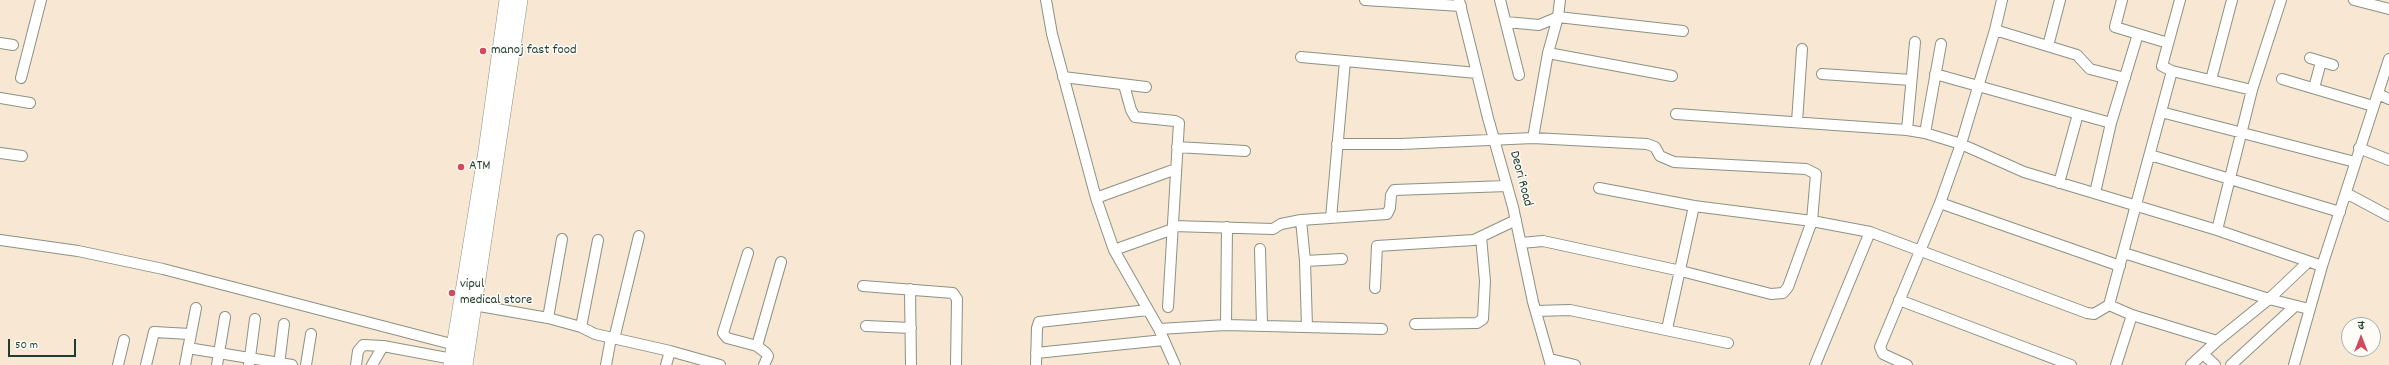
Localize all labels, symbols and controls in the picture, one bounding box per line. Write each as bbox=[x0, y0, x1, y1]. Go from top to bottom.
place label: manoj fast food bbox=[491, 43, 576, 59]
marker: manoj fast food bbox=[478, 46, 488, 56]
street label: Deori Road bbox=[1505, 149, 1535, 209]
place label: ATM bbox=[469, 159, 490, 175]
marker: ATM bbox=[456, 162, 466, 172]
place label: vipul medical store bbox=[460, 277, 532, 310]
marker: vipul medical store bbox=[447, 288, 457, 298]
north arrow bbox=[2341, 317, 2381, 357]
text: उ bbox=[2358, 318, 2364, 334]
scale bar bbox=[10, 331, 78, 357]
text: 50 m bbox=[15, 337, 38, 354]

